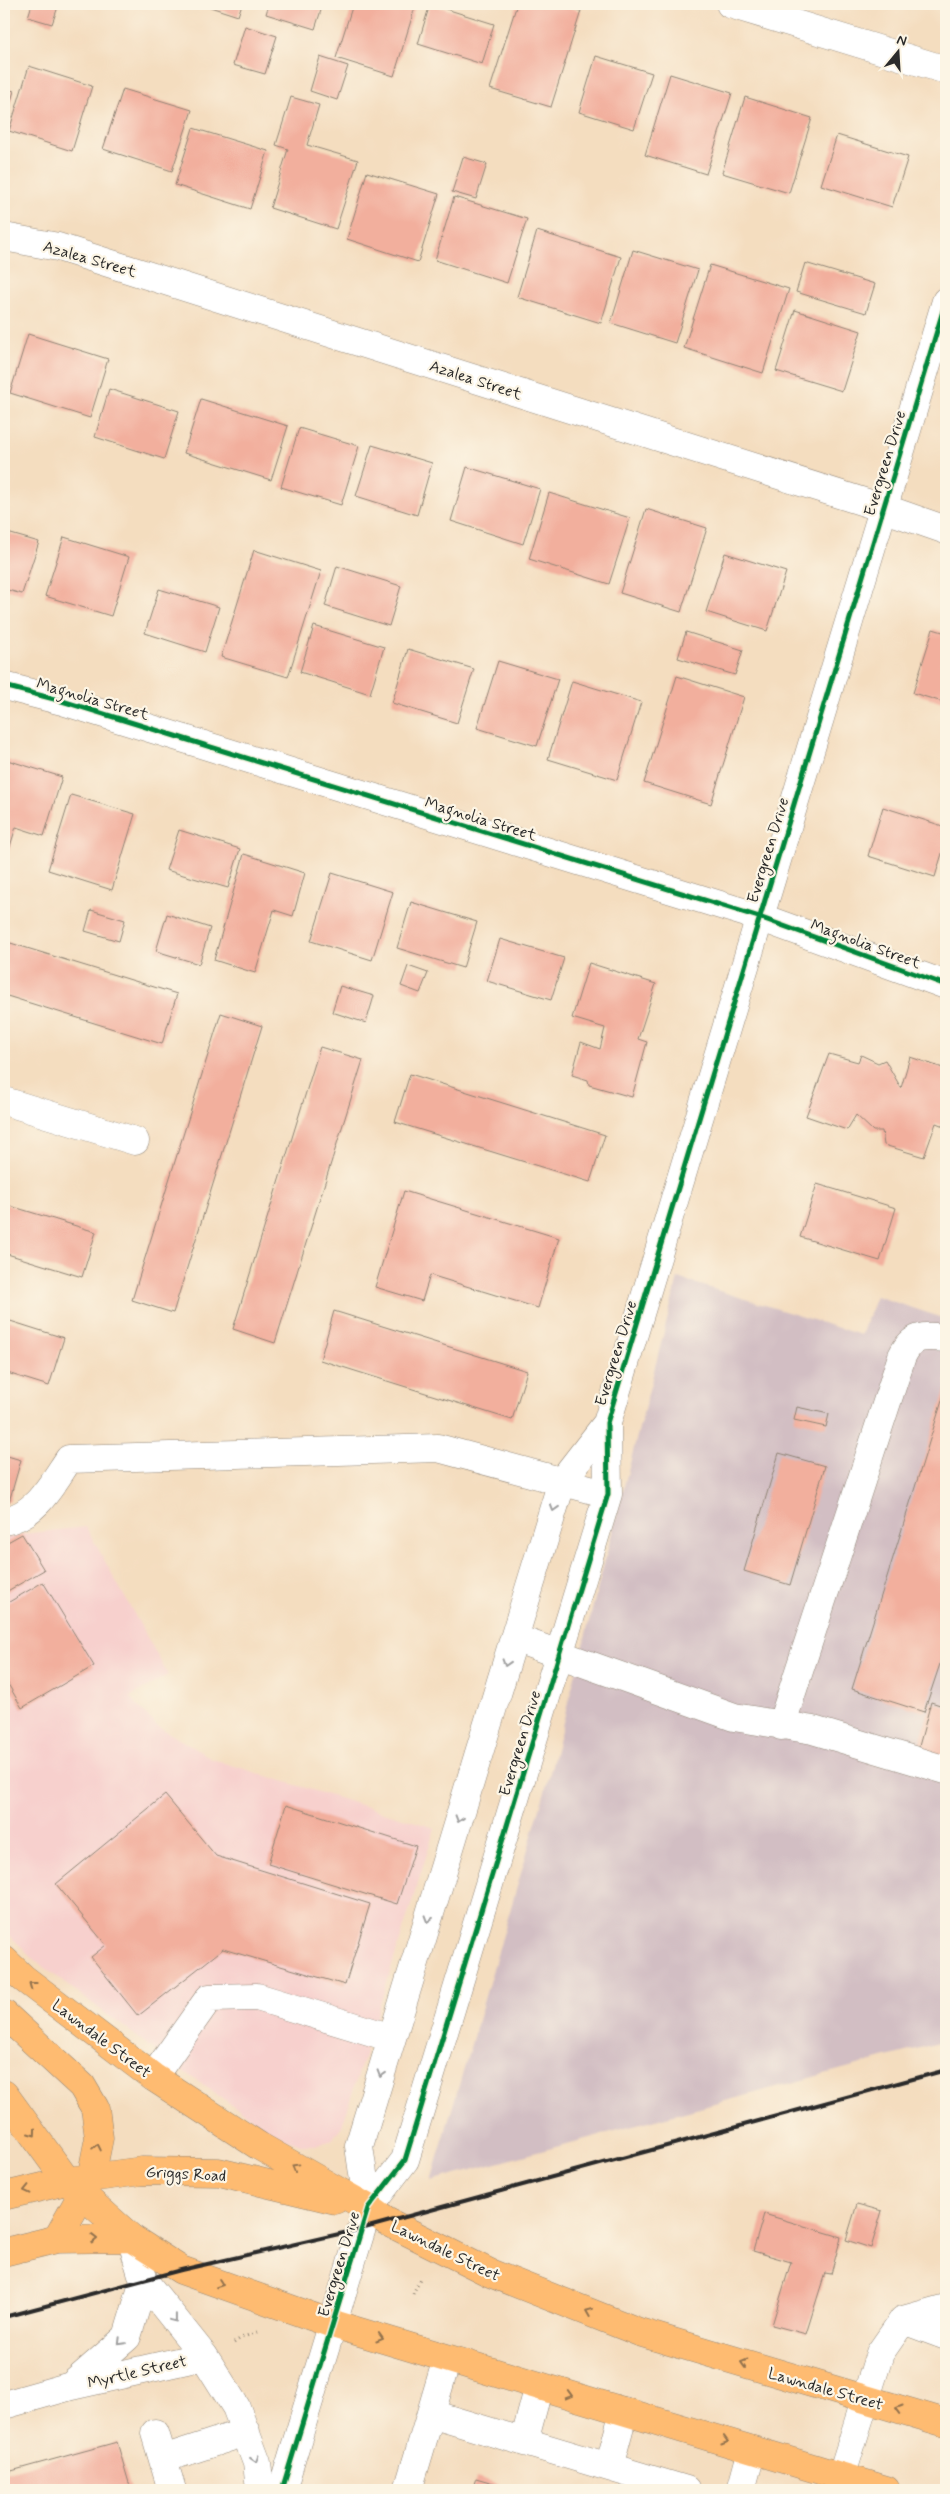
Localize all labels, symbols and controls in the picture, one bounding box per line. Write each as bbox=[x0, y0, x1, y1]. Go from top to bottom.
north arrow bbox=[872, 28, 922, 78]
text: N bbox=[894, 31, 909, 51]
street label: Azalea Street bbox=[41, 236, 139, 283]
street label: Azalea Street bbox=[427, 356, 525, 405]
street label: Evergreen Drive bbox=[859, 408, 912, 519]
street label: Magnolia Street bbox=[34, 673, 152, 727]
street label: Magnolia Street bbox=[422, 792, 540, 848]
street label: Evergreen Drive bbox=[742, 795, 795, 906]
street label: Magnolia Street bbox=[807, 915, 924, 975]
street label: Evergreen Drive bbox=[590, 1298, 643, 1409]
one-way arrow bbox=[549, 1503, 559, 1511]
one-way arrow bbox=[502, 1659, 512, 1667]
street label: Evergreen Drive bbox=[494, 1688, 547, 1799]
one-way arrow bbox=[454, 1814, 464, 1822]
one-way arrow bbox=[424, 1914, 434, 1922]
one-way arrow bbox=[28, 1982, 38, 1991]
street label: Lawndale Street bbox=[47, 1995, 155, 2084]
one-way arrow bbox=[376, 2070, 386, 2078]
one-way arrow bbox=[27, 2127, 35, 2136]
one-way arrow bbox=[92, 2143, 102, 2152]
street label: Griggs Road bbox=[145, 2162, 227, 2188]
one-way arrow bbox=[291, 2163, 300, 2173]
one-way arrow bbox=[23, 2184, 32, 2195]
street label: Evergreen Drive bbox=[313, 2209, 366, 2320]
street label: Lawndale Street bbox=[387, 2216, 504, 2287]
one-way arrow bbox=[90, 2234, 98, 2244]
one-way arrow bbox=[216, 2278, 224, 2288]
one-way arrow bbox=[586, 2308, 594, 2318]
one-way arrow bbox=[169, 2313, 177, 2322]
one-way arrow bbox=[375, 2333, 383, 2343]
one-way arrow bbox=[118, 2336, 127, 2345]
street label: Myrtle Street bbox=[86, 2351, 189, 2394]
one-way arrow bbox=[740, 2359, 748, 2369]
street label: Lawndale Street bbox=[766, 2363, 886, 2416]
one-way arrow bbox=[564, 2389, 573, 2399]
one-way arrow bbox=[896, 2405, 904, 2415]
one-way arrow bbox=[720, 2436, 728, 2446]
one-way arrow bbox=[250, 2454, 260, 2462]

